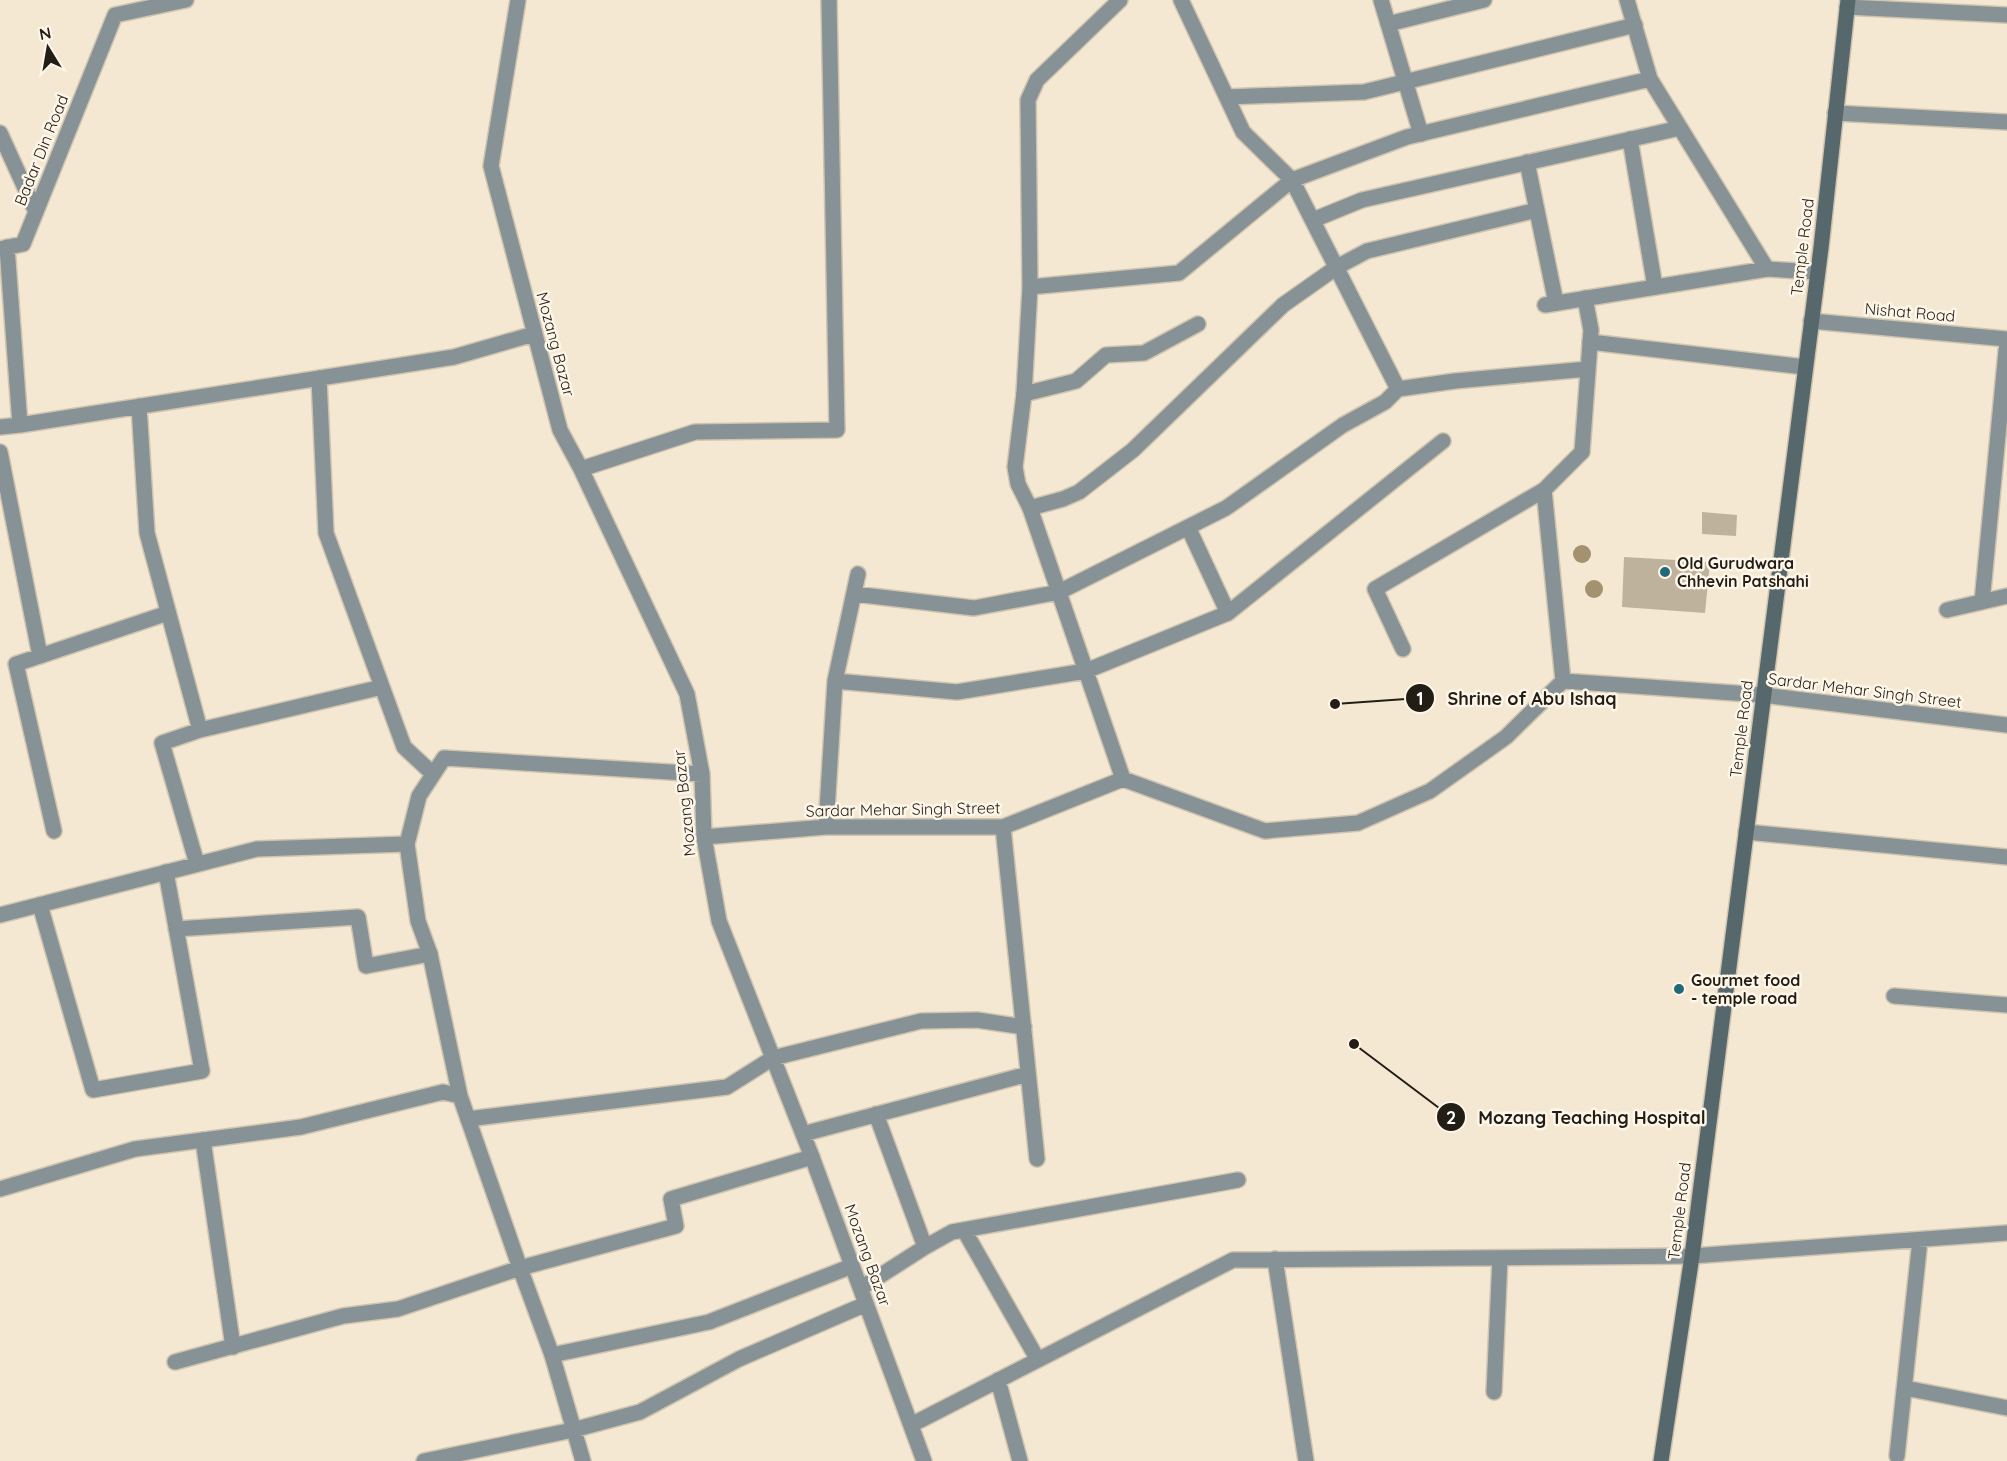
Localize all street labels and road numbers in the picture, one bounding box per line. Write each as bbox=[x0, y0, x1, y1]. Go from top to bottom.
street label: Badar Din Road bbox=[10, 91, 72, 209]
street label: Temple Road bbox=[1786, 197, 1818, 297]
street label: Mozang Bazar bbox=[532, 290, 580, 398]
street label: Nishat Road bbox=[1864, 298, 1956, 326]
street label: Sardar Mehar Singh Street bbox=[1767, 668, 1963, 712]
street label: Temple Road bbox=[1725, 679, 1757, 779]
street label: Mozang Bazar bbox=[668, 749, 700, 857]
street label: Sardar Mehar Singh Street bbox=[805, 797, 1001, 821]
street label: Temple Road bbox=[1663, 1161, 1695, 1261]
street label: Mozang Bazar bbox=[840, 1201, 896, 1309]

